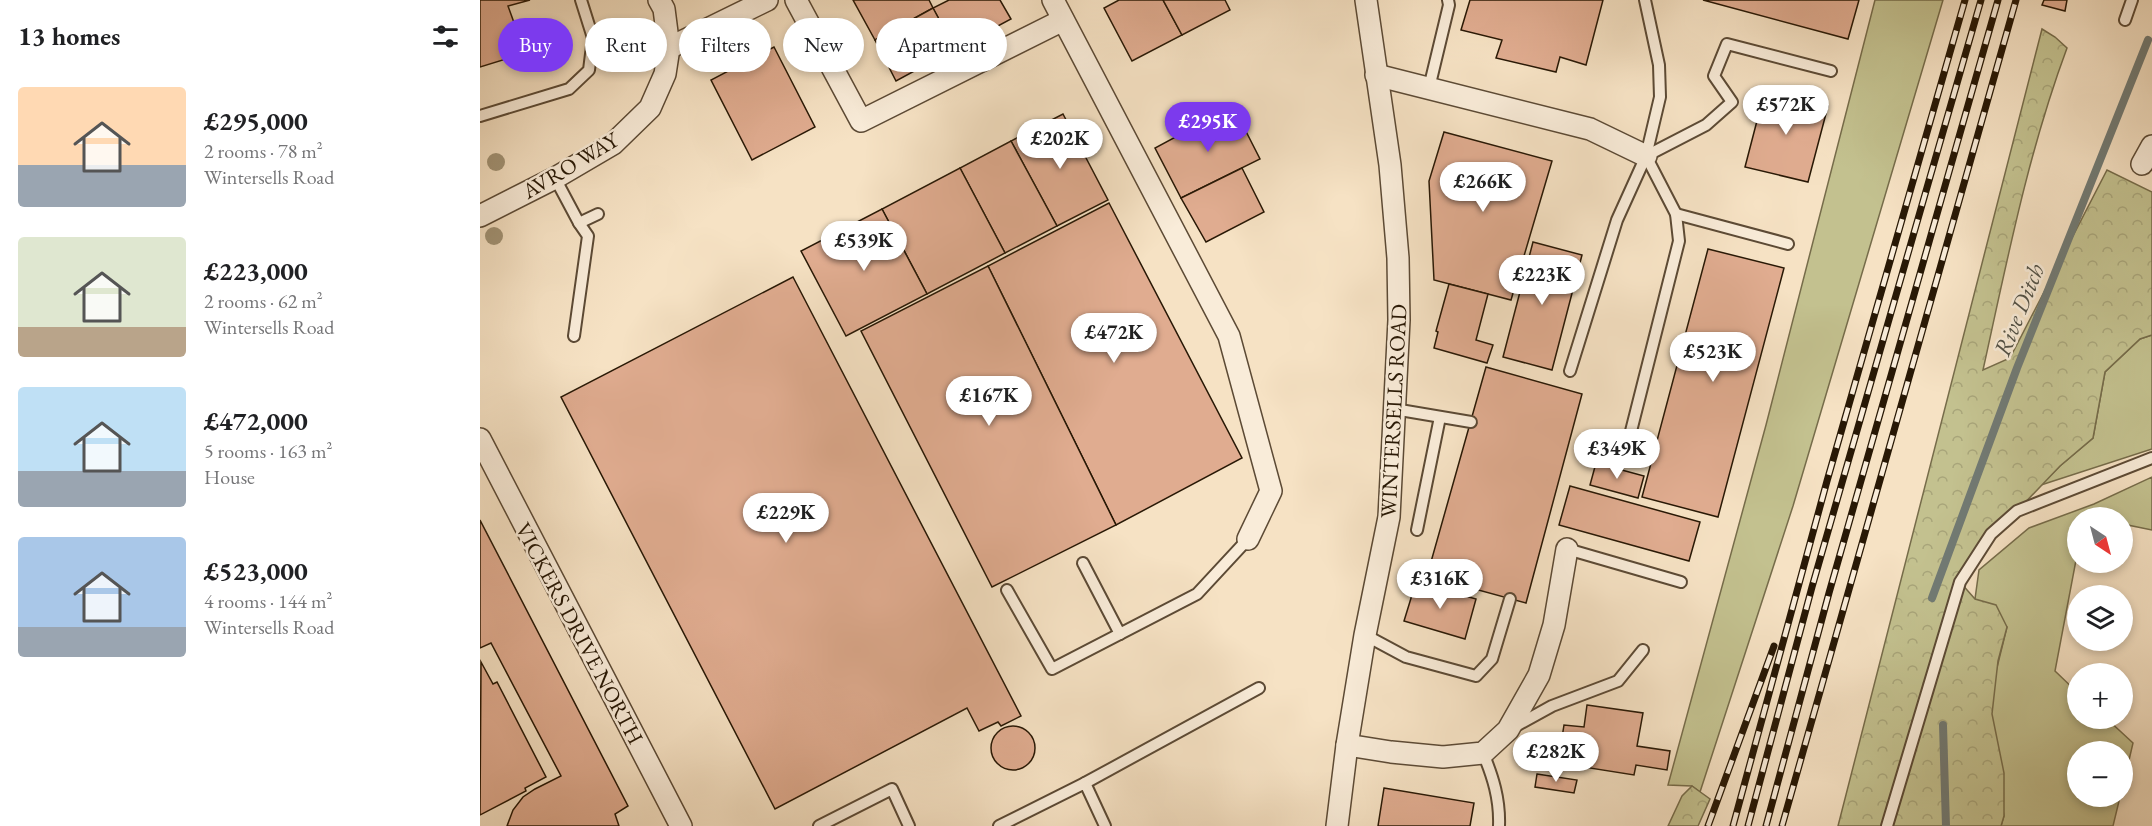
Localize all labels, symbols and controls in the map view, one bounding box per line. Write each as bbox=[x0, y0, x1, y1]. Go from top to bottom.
chip: Buy bbox=[498, 18, 573, 72]
chip: Rent bbox=[585, 18, 667, 72]
chip: Filters bbox=[679, 18, 771, 72]
chip: New bbox=[783, 18, 864, 72]
chip: Apartment bbox=[876, 18, 1007, 72]
text: 13 homes bbox=[18, 19, 120, 53]
icon: filters bbox=[429, 20, 462, 53]
pin: £572K bbox=[1744, 85, 1828, 136]
text: £572K bbox=[1757, 91, 1815, 117]
pin: £295K bbox=[1166, 102, 1250, 153]
text: £295,000 bbox=[204, 104, 308, 138]
text: £295K bbox=[1179, 108, 1237, 134]
icon: home bbox=[66, 111, 138, 183]
pin: £202K bbox=[1018, 119, 1102, 170]
street label: AVRO WAY bbox=[516, 125, 625, 206]
text: £202K bbox=[1031, 125, 1089, 151]
text: 2 rooms · 78 m² bbox=[204, 138, 323, 164]
pin: £266K bbox=[1441, 162, 1525, 213]
text: Wintersells Road bbox=[204, 164, 334, 190]
text: £266K bbox=[1454, 168, 1512, 194]
pin: £539K bbox=[822, 221, 906, 272]
text: £539K bbox=[835, 227, 893, 253]
text: £223,000 bbox=[204, 254, 308, 288]
pin: £223K bbox=[1500, 255, 1584, 306]
water label: Rive Ditch bbox=[1986, 259, 2051, 361]
icon: home bbox=[66, 261, 138, 333]
text: £223K bbox=[1513, 261, 1571, 287]
text: 2 rooms · 62 m² bbox=[204, 288, 323, 314]
street label: WINTERSELLS ROAD bbox=[1373, 303, 1414, 519]
pin: £472K bbox=[1072, 313, 1156, 364]
text: Wintersells Road bbox=[204, 314, 334, 340]
text: £472K bbox=[1085, 319, 1143, 345]
pin: £523K bbox=[1671, 332, 1755, 383]
text: £523K bbox=[1684, 338, 1742, 364]
pin: £167K bbox=[947, 376, 1031, 427]
text: £167K bbox=[960, 382, 1018, 408]
text: £472,000 bbox=[204, 404, 308, 438]
icon: home bbox=[66, 411, 138, 483]
pin: £349K bbox=[1575, 429, 1659, 480]
text: £349K bbox=[1588, 435, 1646, 461]
text: 5 rooms · 163 m² bbox=[204, 438, 332, 464]
text: House bbox=[204, 464, 255, 490]
pin: £229K bbox=[744, 493, 828, 544]
text: £229K bbox=[757, 499, 815, 525]
north arrow bbox=[2067, 507, 2133, 573]
map controls bbox=[2067, 507, 2133, 807]
street label: VICKERS DRIVE NORTH bbox=[509, 517, 650, 749]
text: £523,000 bbox=[204, 554, 308, 588]
pin: £316K bbox=[1398, 559, 1482, 610]
icon: home bbox=[66, 561, 138, 633]
text: £316K bbox=[1411, 565, 1469, 591]
button: layers bbox=[2067, 585, 2133, 651]
text: 4 rooms · 144 m² bbox=[204, 588, 332, 614]
text: Wintersells Road bbox=[204, 614, 334, 640]
button: + bbox=[2067, 663, 2133, 729]
pin: £282K bbox=[1514, 732, 1598, 783]
text: £282K bbox=[1527, 738, 1585, 764]
button: − bbox=[2067, 741, 2133, 807]

